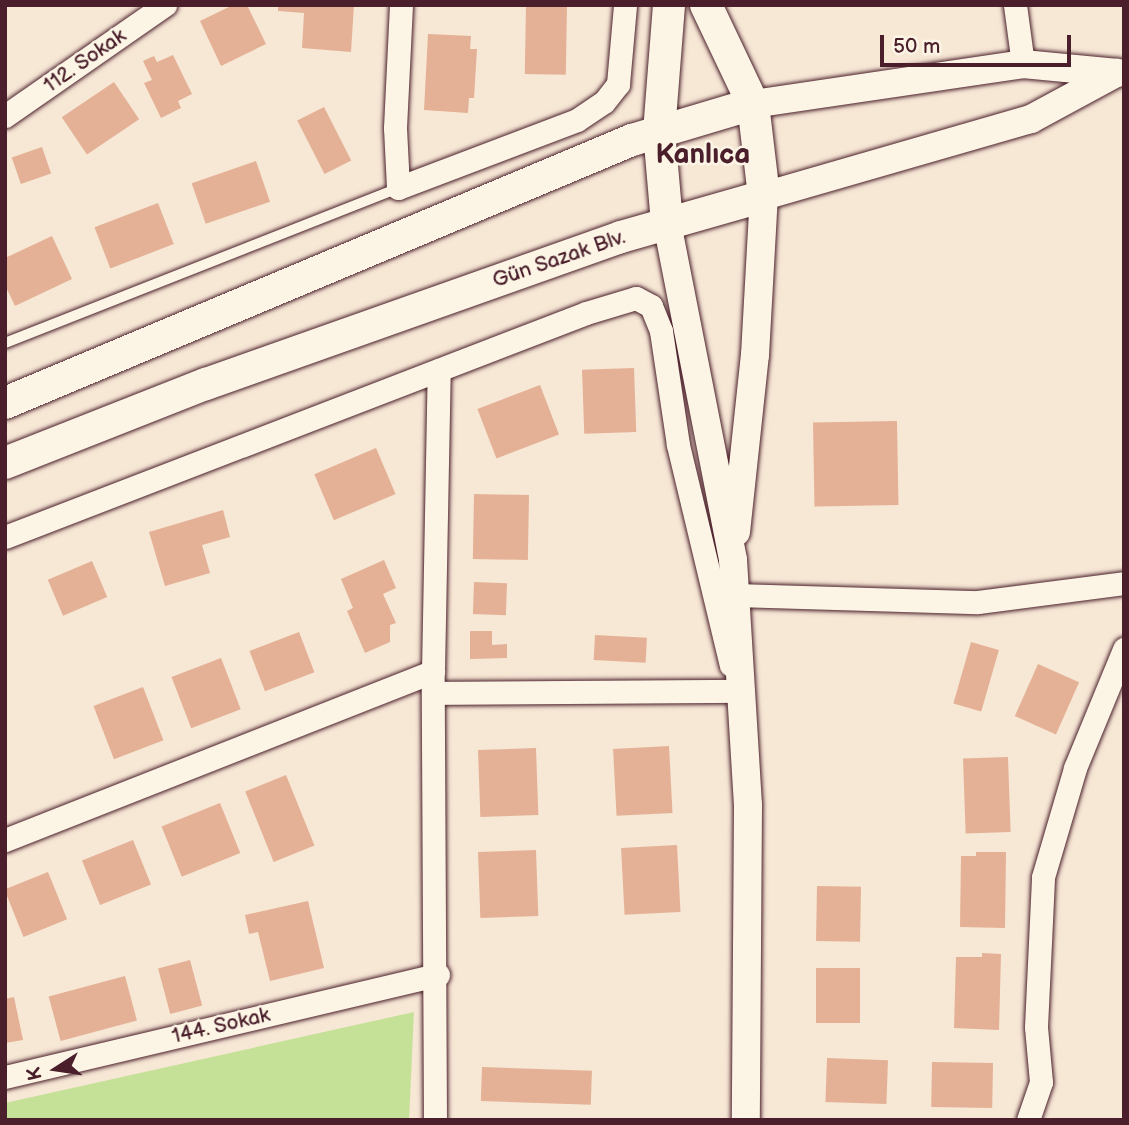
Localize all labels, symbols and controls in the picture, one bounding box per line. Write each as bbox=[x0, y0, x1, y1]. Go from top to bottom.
scale bar bbox=[884, 21, 1075, 65]
street label: 112. Sokak bbox=[39, 23, 131, 99]
text: 50 m bbox=[893, 34, 940, 59]
district label: Kanlıca bbox=[656, 138, 750, 172]
street label: Gün Sazak Blv. bbox=[489, 224, 629, 294]
street label: 144. Sokak bbox=[169, 1002, 273, 1050]
north arrow bbox=[21, 1034, 91, 1104]
text: K bbox=[22, 1065, 48, 1082]

